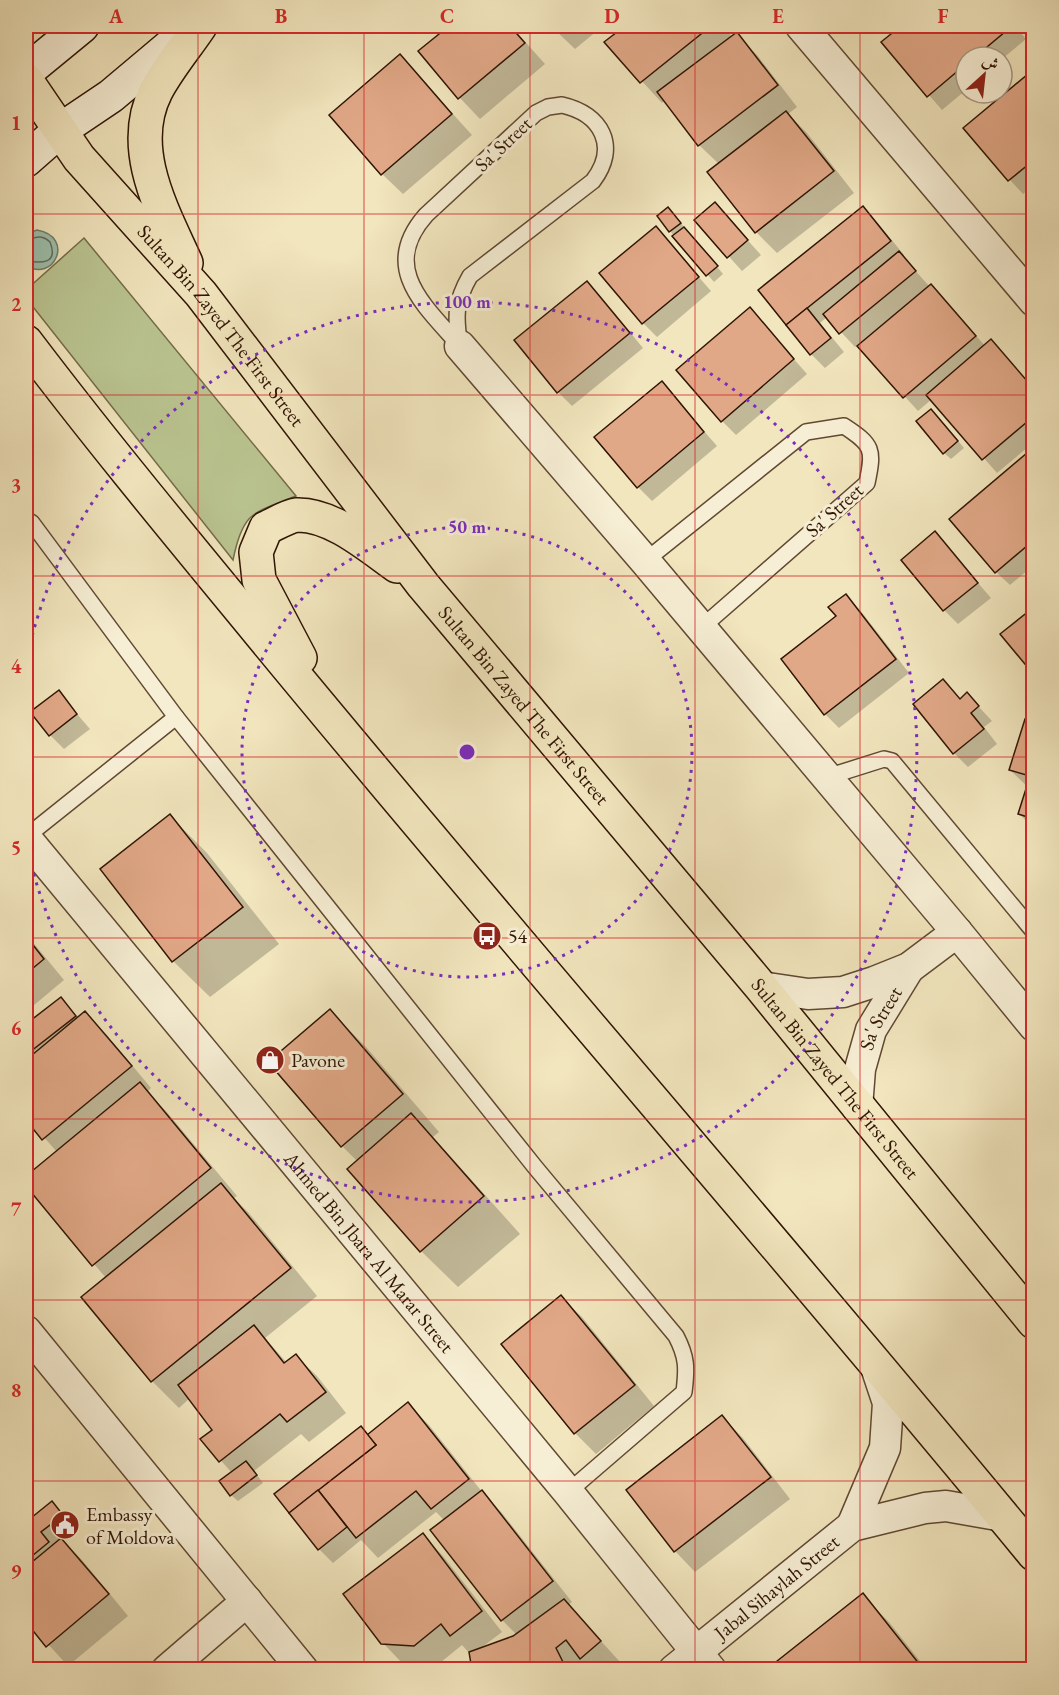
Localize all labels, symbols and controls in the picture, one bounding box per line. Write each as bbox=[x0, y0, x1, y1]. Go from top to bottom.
text: A bbox=[108, 3, 124, 29]
text: B bbox=[275, 3, 287, 29]
text: C bbox=[440, 3, 454, 29]
text: D bbox=[604, 3, 620, 29]
text: E bbox=[772, 3, 784, 29]
text: F bbox=[938, 3, 949, 29]
north arrow bbox=[954, 45, 1014, 105]
text: ش bbox=[979, 49, 1002, 75]
text: 1 bbox=[11, 110, 21, 136]
street label: Sa' Street bbox=[469, 110, 538, 177]
street label: Sultan Bin Zayed The First Street bbox=[132, 219, 311, 432]
text: 100 m bbox=[443, 290, 491, 313]
text: 2 bbox=[11, 291, 22, 317]
text: 3 bbox=[11, 472, 21, 498]
street label: Sa' Street bbox=[800, 477, 869, 543]
text: 50 m bbox=[448, 515, 486, 538]
street label: Sultan Bin Zayed The First Street bbox=[433, 600, 616, 811]
text: 4 bbox=[11, 653, 22, 679]
centre of rings bbox=[457, 742, 477, 762]
text: 5 bbox=[11, 834, 21, 860]
bus stop icon: 54 bbox=[471, 920, 503, 952]
place label: 54 bbox=[508, 923, 528, 949]
street label: Sultan Bin Zayed The First Street bbox=[746, 972, 926, 1185]
street label: Sa' Street bbox=[853, 981, 908, 1053]
text: 6 bbox=[11, 1015, 22, 1041]
shop icon: Pavone bbox=[254, 1044, 286, 1076]
place label: Pavone bbox=[291, 1047, 345, 1073]
street label: Ahmed Bin Jbara Al Marar Street bbox=[278, 1146, 461, 1359]
text: 7 bbox=[11, 1196, 22, 1222]
text: 8 bbox=[11, 1377, 21, 1403]
place label: Embassy of Moldova bbox=[86, 1501, 174, 1550]
public building icon: Embassy of Moldova bbox=[49, 1509, 81, 1541]
street label: Jabal Sihaylah Street bbox=[707, 1528, 845, 1647]
text: 9 bbox=[11, 1558, 22, 1584]

